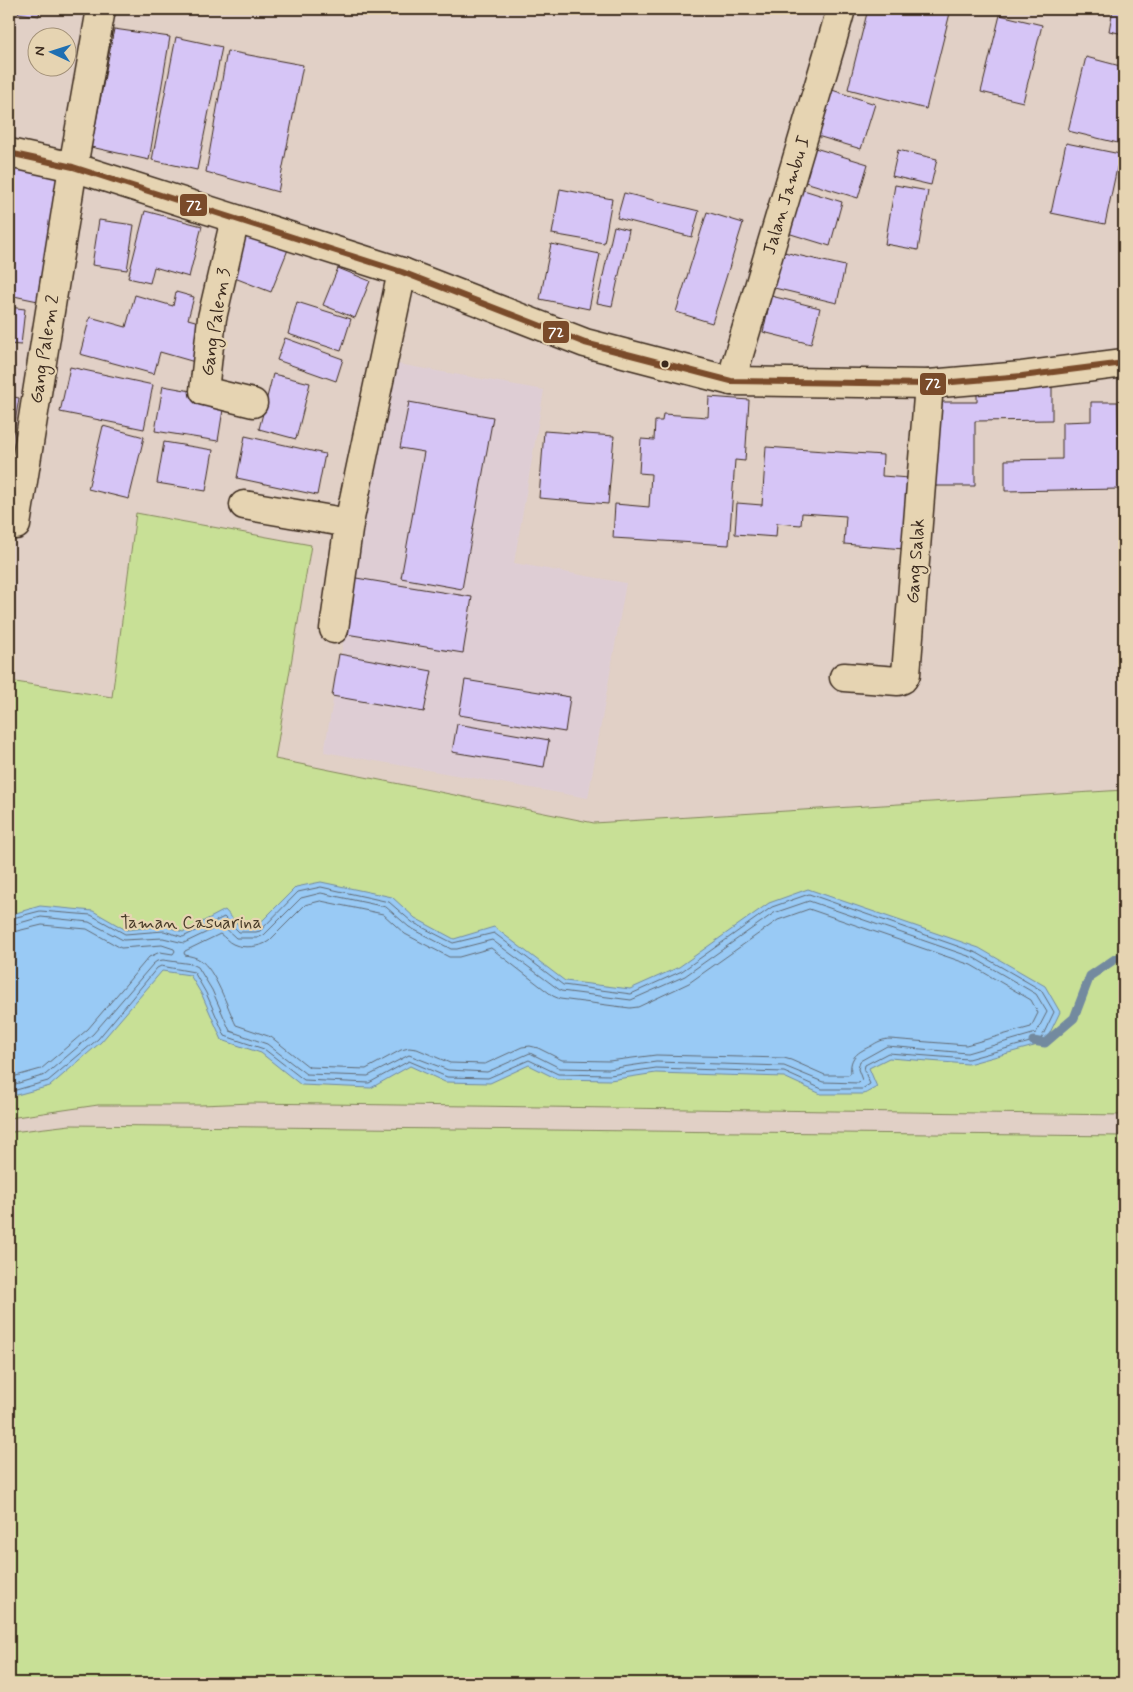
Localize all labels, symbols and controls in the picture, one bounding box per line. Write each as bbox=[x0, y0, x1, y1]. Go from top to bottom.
north arrow bbox=[28, 28, 78, 78]
text: N bbox=[31, 46, 49, 56]
street label: Jalan Jambu I bbox=[757, 133, 816, 258]
line badge: 72 bbox=[179, 193, 208, 217]
text: 72 bbox=[186, 197, 202, 215]
street label: Gang Palem 3 bbox=[196, 266, 237, 378]
street label: Gang Palem 2 bbox=[25, 293, 66, 405]
line badge: 72 bbox=[542, 320, 570, 344]
text: 72 bbox=[548, 324, 564, 342]
unlabelled marker bbox=[660, 359, 670, 369]
line badge: 72 bbox=[919, 372, 947, 396]
text: 72 bbox=[925, 375, 941, 393]
street label: Gang Salak bbox=[901, 518, 932, 605]
park label: Taman Casuarina bbox=[120, 911, 262, 935]

